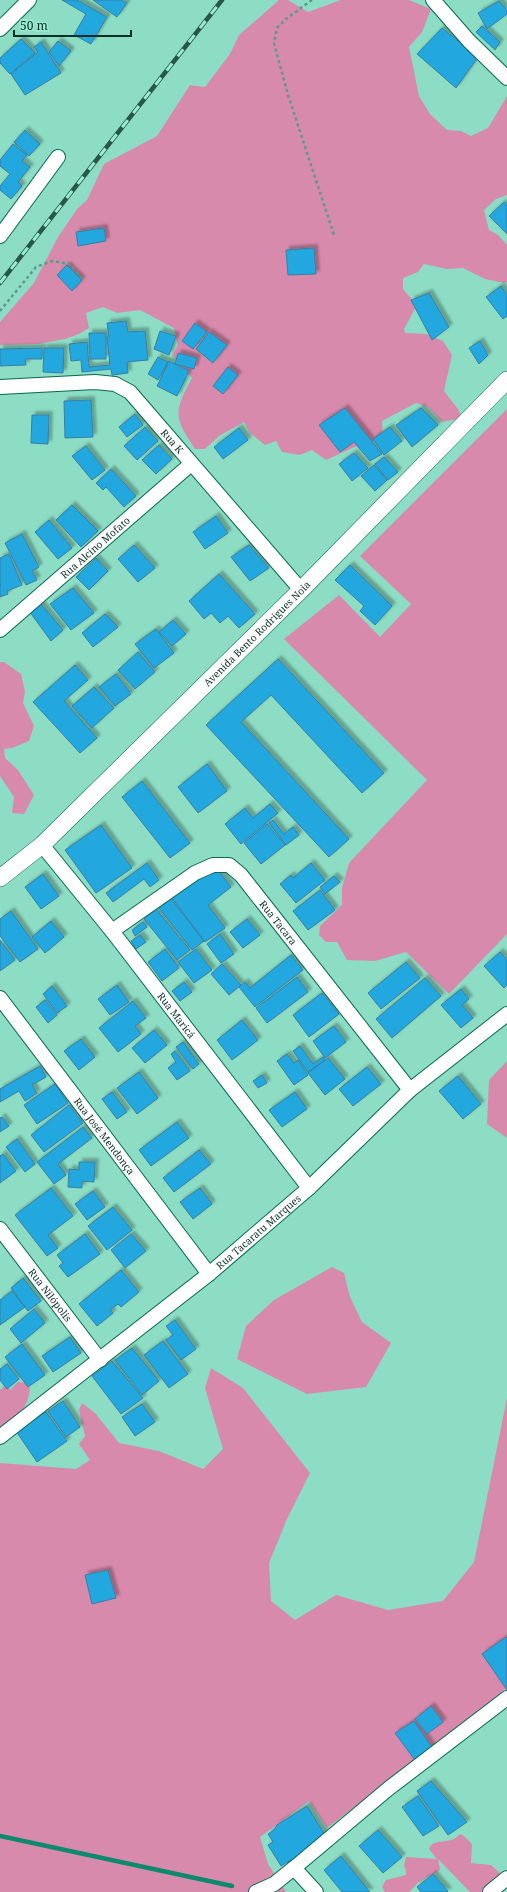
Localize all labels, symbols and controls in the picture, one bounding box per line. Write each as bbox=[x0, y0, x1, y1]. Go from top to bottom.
scale bar bbox=[14, 12, 131, 38]
text: 50 m bbox=[20, 17, 48, 34]
street label: Rua K bbox=[158, 426, 187, 457]
street label: Rua Alcino Mofato bbox=[57, 513, 133, 582]
street label: Avenida Bento Rodrigues Noia bbox=[200, 577, 314, 689]
street label: Rua Tacara bbox=[256, 897, 301, 948]
street label: Rua Maricá bbox=[154, 989, 199, 1041]
street label: Rua José Mendonça bbox=[71, 1095, 138, 1178]
street label: Rua Tacaratu Marques bbox=[213, 1191, 304, 1272]
street label: Rua Nilópolis bbox=[25, 1265, 76, 1325]

